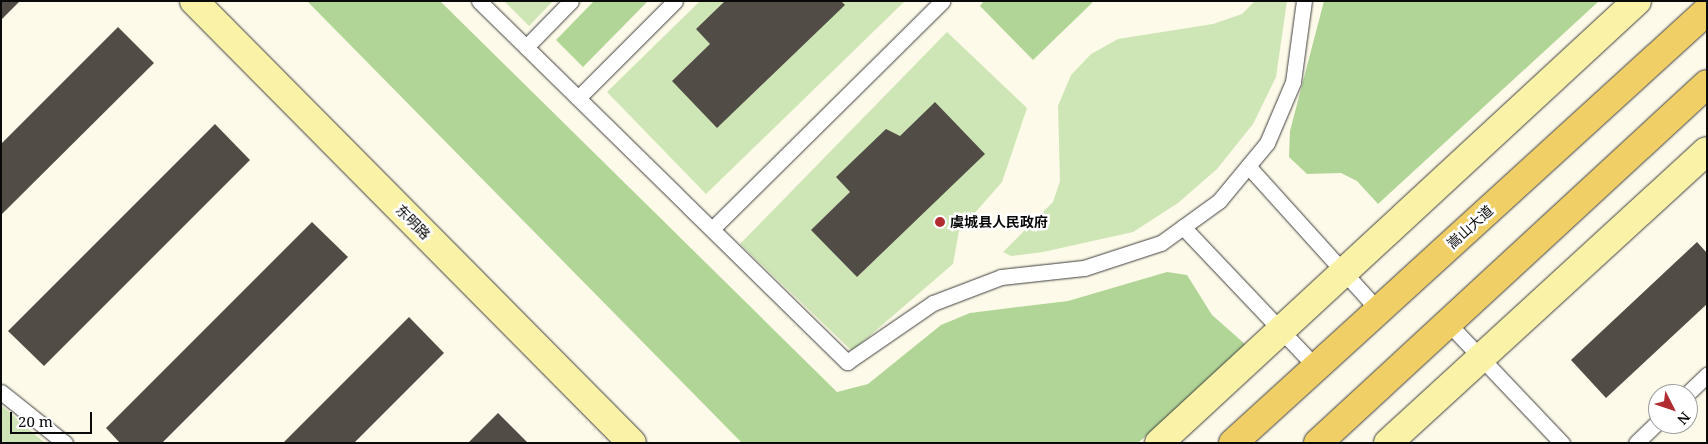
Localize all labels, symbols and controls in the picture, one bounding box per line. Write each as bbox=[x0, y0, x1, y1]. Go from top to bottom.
street label: 东明路 bbox=[392, 201, 434, 243]
street label: 嵩山大道 bbox=[1444, 202, 1496, 252]
place label: 虞城县人民政府 bbox=[950, 214, 1048, 230]
marker: 虞城县人民政府 bbox=[934, 216, 946, 228]
north arrow bbox=[1648, 384, 1698, 434]
scale bar bbox=[12, 402, 95, 434]
text: N bbox=[1673, 408, 1695, 429]
text: 20 m bbox=[18, 411, 53, 431]

